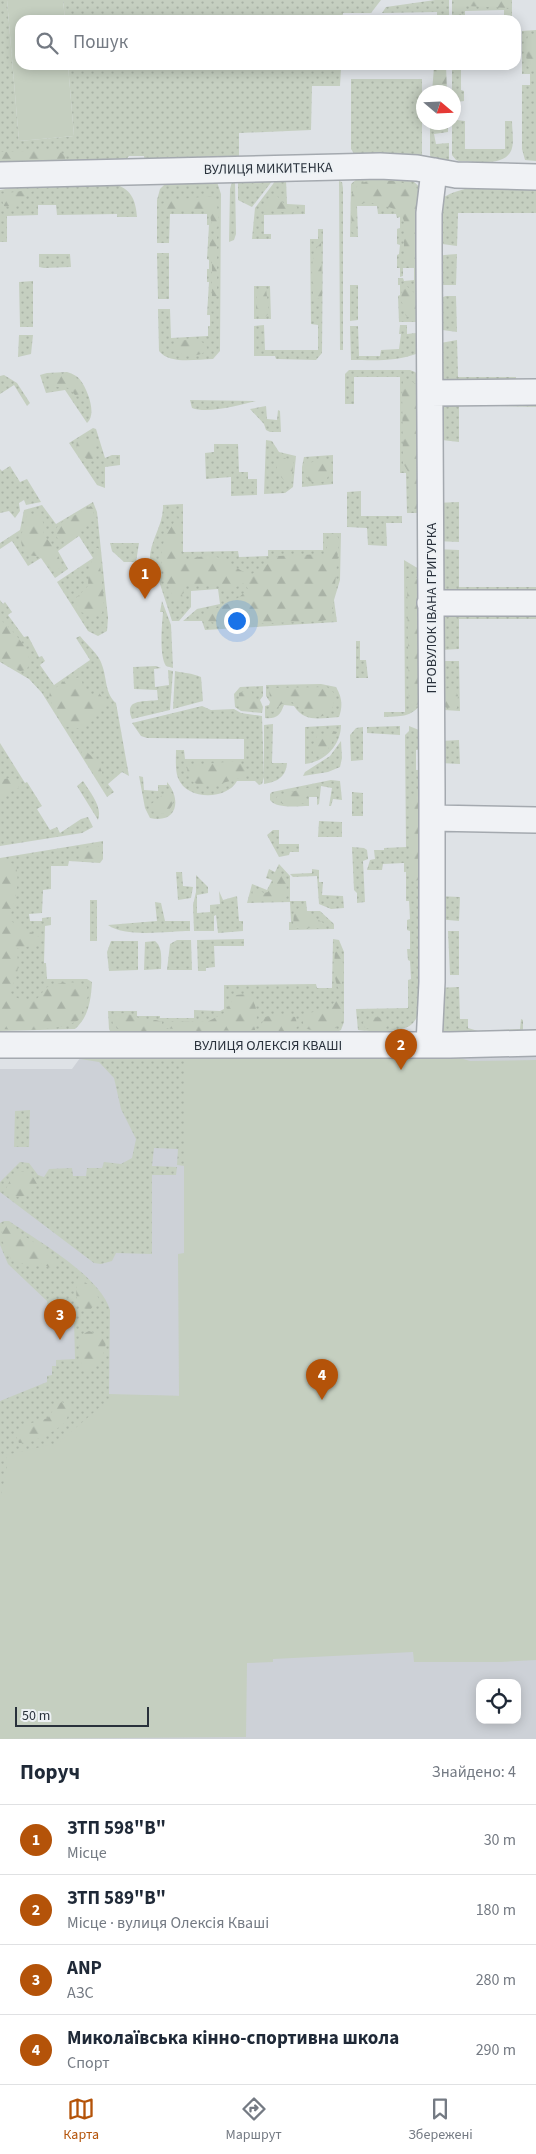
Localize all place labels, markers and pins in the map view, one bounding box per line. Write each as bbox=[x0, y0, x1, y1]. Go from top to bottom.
pin: 1 bbox=[129, 558, 161, 599]
pin: 2 bbox=[385, 1029, 417, 1070]
pin: 3 bbox=[44, 1299, 76, 1340]
pin: 4 bbox=[306, 1359, 338, 1400]

